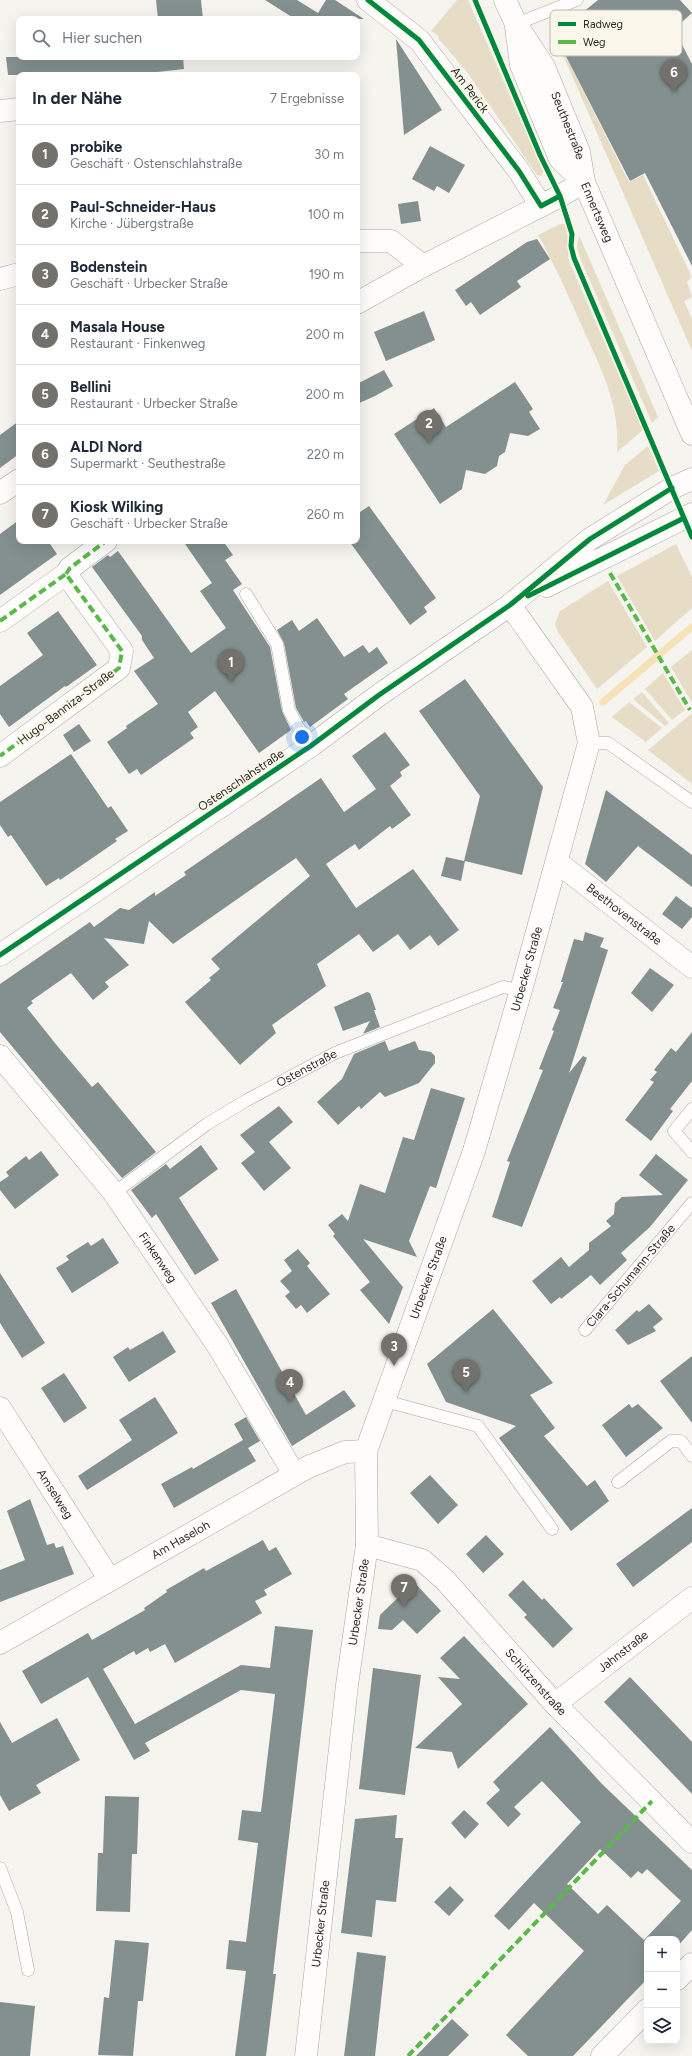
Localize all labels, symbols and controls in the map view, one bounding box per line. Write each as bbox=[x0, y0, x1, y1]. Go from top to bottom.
legend bbox=[550, 10, 682, 56]
search box bbox=[16, 16, 360, 60]
text: Radweg bbox=[583, 18, 623, 31]
icon: search bbox=[30, 27, 52, 49]
text: Hier suchen bbox=[62, 29, 142, 47]
text: Weg bbox=[583, 36, 606, 49]
pin: 6 bbox=[661, 59, 687, 92]
street label: Am Perick bbox=[448, 64, 492, 116]
text: In der Nähe bbox=[32, 88, 122, 108]
street label: Seuthestraße bbox=[548, 90, 587, 161]
text: 7 Ergebnisse bbox=[270, 91, 344, 106]
text: probike bbox=[70, 138, 122, 156]
text: 1 bbox=[42, 147, 48, 162]
text: 30 m bbox=[314, 147, 344, 162]
text: Geschäft · Ostenschlahstraße bbox=[70, 156, 242, 171]
street label: Ennertsweg bbox=[578, 180, 616, 245]
text: Paul-Schneider-Haus bbox=[70, 198, 216, 216]
text: 2 bbox=[41, 207, 49, 222]
text: 100 m bbox=[308, 207, 344, 222]
text: Kirche · Jübergstraße bbox=[70, 216, 194, 231]
text: Bodenstein bbox=[70, 258, 147, 276]
text: 3 bbox=[41, 267, 49, 282]
text: 190 m bbox=[309, 267, 344, 282]
text: Geschäft · Urbecker Straße bbox=[70, 276, 228, 291]
text: Masala House bbox=[70, 318, 165, 336]
text: 4 bbox=[41, 327, 49, 342]
text: 200 m bbox=[306, 327, 344, 342]
text: Restaurant · Finkenweg bbox=[70, 336, 206, 351]
text: Bellini bbox=[70, 378, 111, 396]
text: 5 bbox=[41, 387, 49, 402]
text: 200 m bbox=[306, 387, 344, 402]
text: Restaurant · Urbecker Straße bbox=[70, 396, 238, 411]
pin: 2 bbox=[416, 410, 442, 443]
text: ALDI Nord bbox=[70, 438, 142, 456]
text: 6 bbox=[41, 447, 49, 462]
text: 220 m bbox=[307, 447, 344, 462]
text: Supermarkt · Seuthestraße bbox=[70, 456, 225, 471]
text: Kiosk Wilking bbox=[70, 498, 163, 516]
text: 7 bbox=[41, 507, 49, 522]
text: 260 m bbox=[307, 507, 344, 522]
text: Geschäft · Urbecker Straße bbox=[70, 516, 228, 531]
pin: 1 bbox=[218, 649, 244, 682]
street label: Hugo-Banniza-Straße bbox=[15, 666, 117, 748]
your location bbox=[292, 727, 312, 747]
street label: Ostenschlahstraße bbox=[195, 746, 287, 814]
street label: Beethovenstraße bbox=[584, 881, 665, 948]
street label: Urbecker Straße bbox=[508, 925, 545, 1013]
street label: Ostenstraße bbox=[274, 1046, 340, 1090]
street label: Clara-Schumann-Straße bbox=[583, 1221, 678, 1330]
street label: Finkenweg bbox=[136, 1229, 180, 1285]
street label: Urbecker Straße bbox=[407, 1234, 450, 1321]
pin: 3 bbox=[381, 1333, 407, 1366]
pin: 5 bbox=[453, 1359, 479, 1392]
pin: 4 bbox=[277, 1369, 303, 1402]
street label: Amselweg bbox=[34, 1467, 76, 1521]
street label: Am Haseloh bbox=[149, 1517, 213, 1562]
street label: Urbecker Straße bbox=[346, 1557, 372, 1646]
pin: 7 bbox=[391, 1574, 417, 1607]
street label: Jahnstraße bbox=[595, 1627, 651, 1675]
street label: Schützenstraße bbox=[502, 1646, 569, 1719]
street label: Urbecker Straße bbox=[309, 1879, 332, 1968]
map controls bbox=[644, 1936, 680, 2044]
button: + bbox=[644, 1936, 680, 1972]
button: − bbox=[644, 1972, 680, 2008]
button: layers bbox=[644, 2008, 680, 2044]

